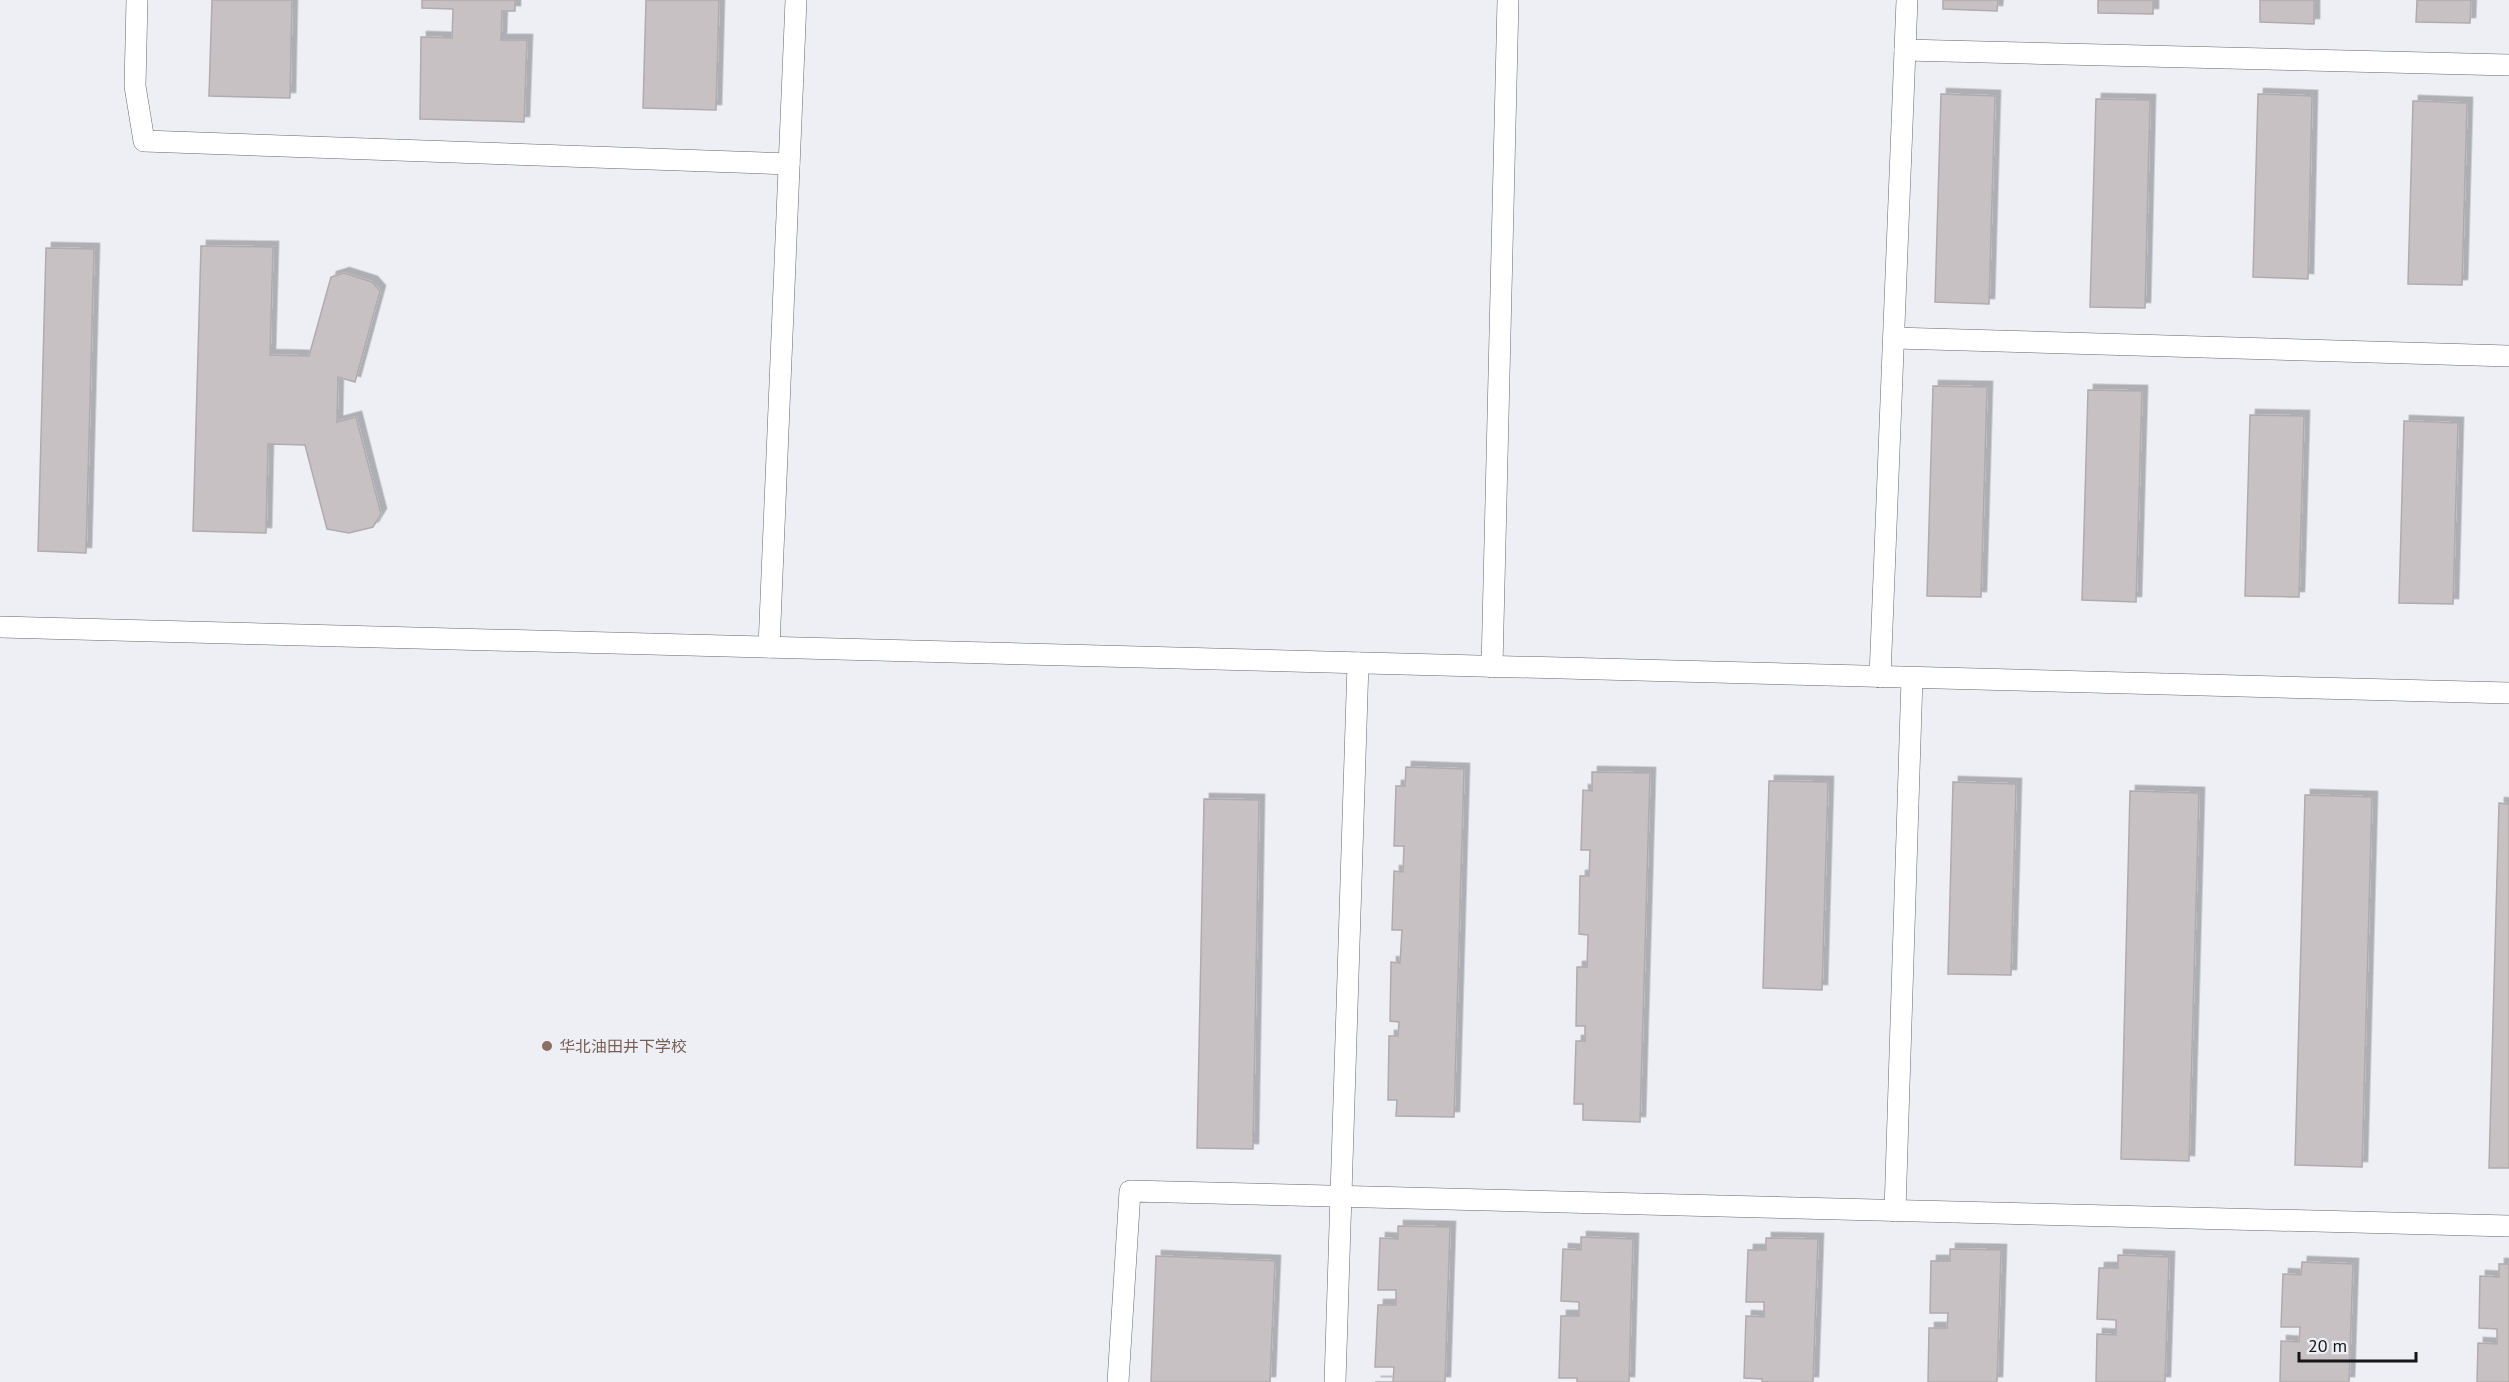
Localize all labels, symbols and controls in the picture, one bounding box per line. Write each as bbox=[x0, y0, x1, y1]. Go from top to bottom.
place label: 华北油田井下学校 bbox=[559, 1036, 687, 1056]
marker: 华北油田井下学校 bbox=[540, 1039, 554, 1053]
scale bar bbox=[2299, 1325, 2416, 1363]
text: 20 m bbox=[2308, 1334, 2347, 1357]

